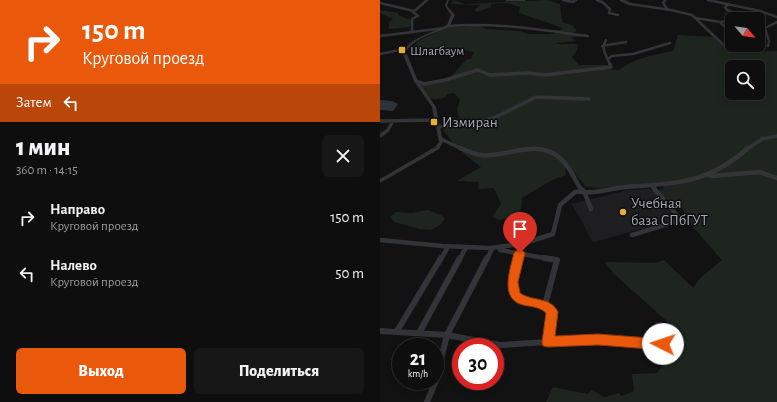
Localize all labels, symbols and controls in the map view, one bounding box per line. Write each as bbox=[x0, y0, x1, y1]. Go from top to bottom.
north arrow bbox=[725, 12, 765, 52]
map controls bbox=[725, 12, 765, 100]
icon: right bbox=[16, 16, 68, 68]
text: 150 m bbox=[82, 17, 146, 45]
marker: Шлагбаум bbox=[397, 45, 407, 55]
place label: Шлагбаум bbox=[410, 45, 464, 58]
text: Круговой проезд bbox=[82, 50, 204, 68]
button: search bbox=[725, 60, 765, 100]
icon: left bbox=[60, 92, 82, 114]
text: Затем bbox=[16, 95, 52, 110]
place label: Измиран bbox=[442, 115, 498, 130]
marker: Измиран bbox=[429, 117, 439, 127]
button: close bbox=[322, 135, 364, 177]
text: 1 мин bbox=[16, 136, 70, 160]
text: 360 m · 14:15 bbox=[16, 164, 78, 177]
place label: Учебная база СПбГУТ bbox=[631, 196, 708, 228]
text: Направо bbox=[50, 202, 105, 217]
icon: right bbox=[16, 207, 38, 229]
marker: Учебная база СПбГУТ bbox=[618, 207, 628, 217]
text: 150 m bbox=[330, 210, 364, 225]
pin bbox=[503, 212, 537, 253]
icon: arrive bbox=[509, 218, 531, 240]
text: Круговой проезд bbox=[50, 220, 138, 233]
text: Налево bbox=[50, 258, 97, 273]
icon: left bbox=[16, 263, 38, 285]
text: 50 m bbox=[335, 266, 364, 281]
text: Круговой проезд bbox=[50, 276, 138, 289]
position arrow bbox=[642, 323, 684, 365]
speed limit sign: 30 bbox=[452, 338, 504, 390]
button: Выход bbox=[16, 348, 186, 394]
button: Поделиться bbox=[194, 348, 364, 394]
text: 21 bbox=[410, 349, 426, 369]
text: km/h bbox=[408, 369, 428, 379]

